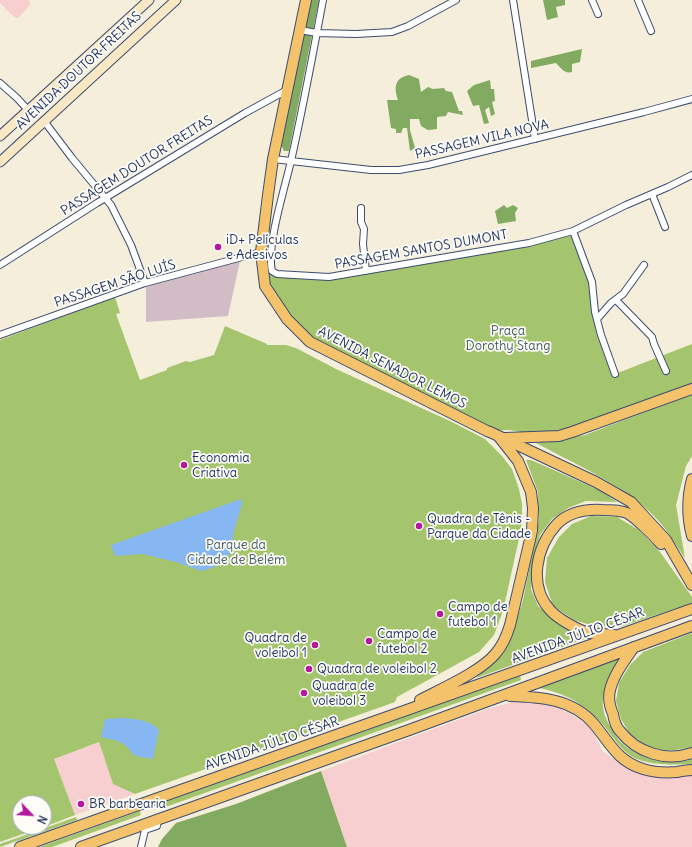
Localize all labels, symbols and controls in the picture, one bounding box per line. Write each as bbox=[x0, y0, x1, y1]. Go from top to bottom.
street label: AVENIDA DOUTOR FREITAS bbox=[13, 9, 145, 133]
street label: PASSAGEM DOUTOR FREITAS bbox=[58, 113, 216, 219]
street label: PASSAGEM VILA NOVA bbox=[414, 117, 550, 163]
street label: PASSAGEM SANTOS DUMONT bbox=[333, 227, 509, 273]
place label: iD+ Películas e Adesivos bbox=[226, 232, 299, 263]
marker: iD+ Películas e Adesivos bbox=[213, 242, 223, 252]
street label: PASSAGEM SÃO LUÍS bbox=[52, 257, 178, 311]
park label: Praça Dorothy Stang bbox=[466, 323, 550, 354]
street label: AVENIDA SENADOR LEMOS bbox=[315, 324, 469, 412]
place label: Economia Criativa bbox=[192, 450, 250, 481]
marker: Economia Criativa bbox=[179, 460, 189, 470]
place label: Quadra de Tênis - Parque da Cidade bbox=[427, 511, 531, 542]
marker: Quadra de Tênis - Parque da Cidade bbox=[414, 521, 424, 531]
park label: Parque da Cidade de Belém bbox=[187, 537, 285, 568]
place label: Campo de futebol 1 bbox=[448, 599, 508, 630]
street label: AVENIDA JÚLIO CÉSAR bbox=[509, 605, 647, 667]
marker: Campo de futebol 1 bbox=[435, 609, 445, 619]
place label: Campo de futebol 2 bbox=[377, 626, 437, 657]
place label: Quadra de voleibol 1 bbox=[244, 630, 307, 661]
marker: Campo de futebol 2 bbox=[364, 636, 374, 646]
marker: Quadra de voleibol 1 bbox=[310, 640, 320, 650]
place label: Quadra de voleibol 2 bbox=[317, 661, 437, 677]
marker: Quadra de voleibol 2 bbox=[304, 664, 314, 674]
place label: Quadra de voleibol 3 bbox=[312, 678, 375, 709]
marker: Quadra de voleibol 3 bbox=[299, 688, 309, 698]
street label: AVENIDA JÚLIO CÉSAR bbox=[203, 714, 341, 774]
north arrow bbox=[12, 795, 52, 835]
place label: BR barbearia bbox=[89, 796, 166, 812]
marker: BR barbearia bbox=[76, 799, 86, 809]
text: N bbox=[34, 813, 50, 826]

